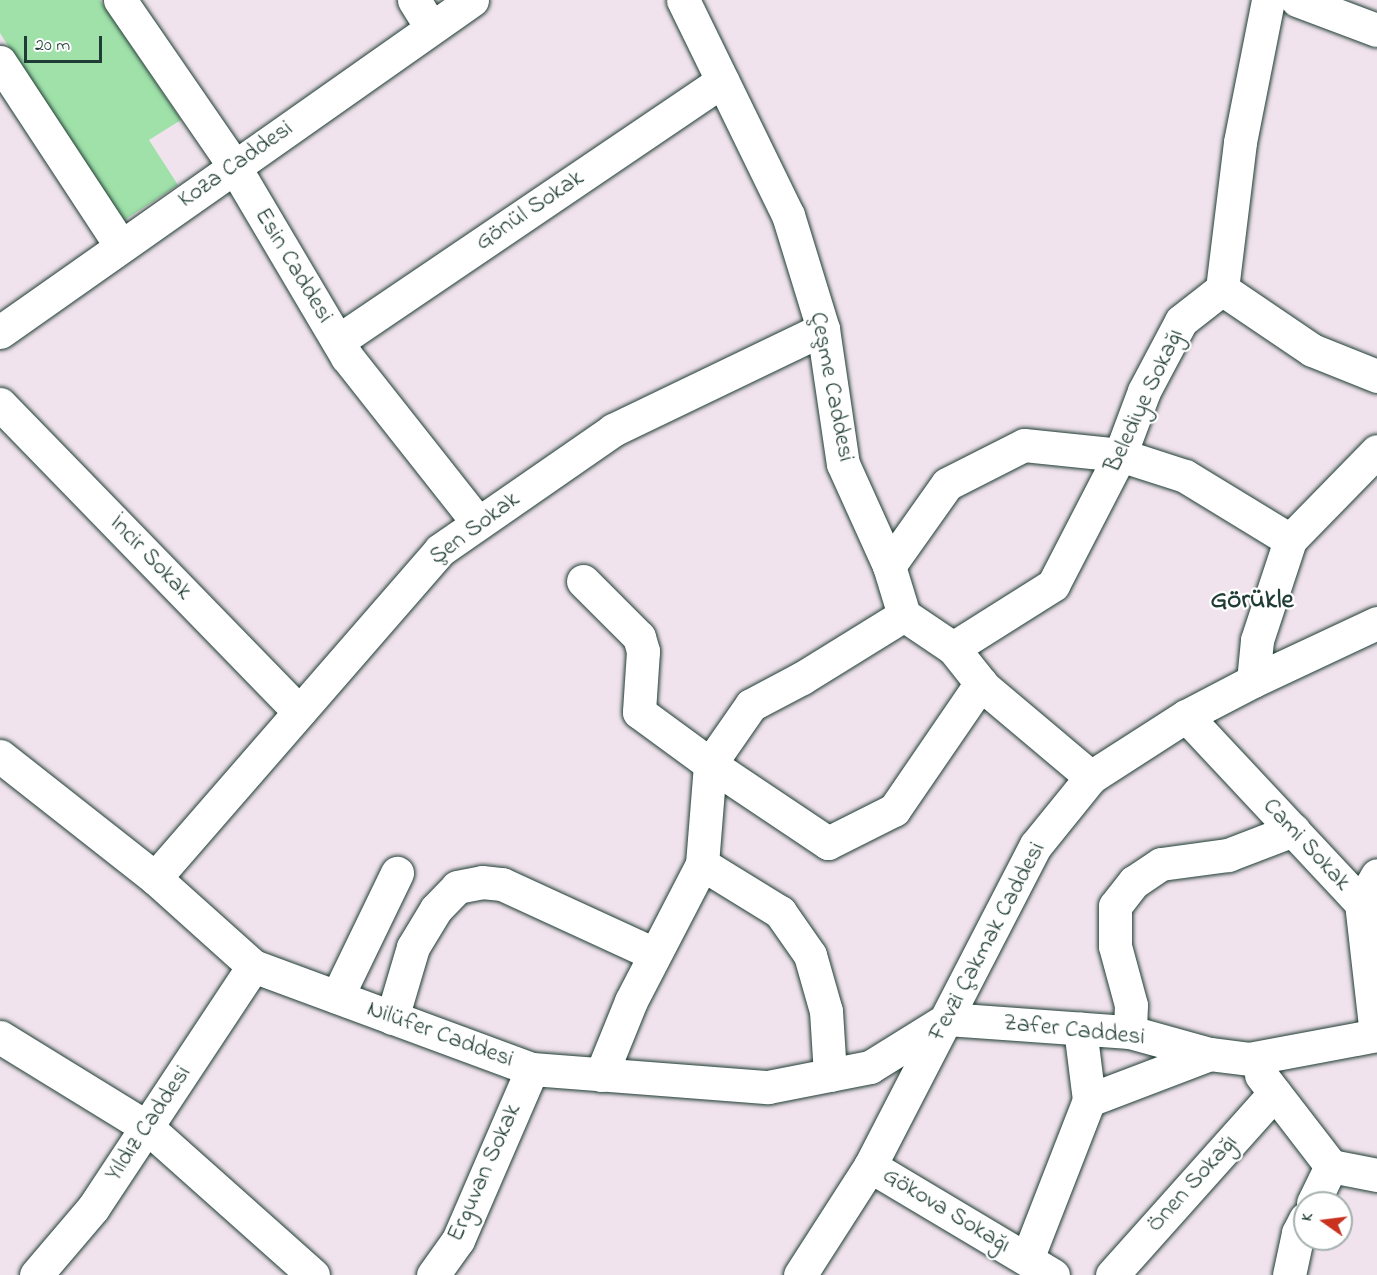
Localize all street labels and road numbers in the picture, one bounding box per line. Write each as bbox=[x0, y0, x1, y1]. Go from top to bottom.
street label: Koza Caddesi bbox=[173, 115, 299, 215]
street label: Gönül Sokak bbox=[470, 164, 590, 258]
street label: Esin Caddesi bbox=[247, 203, 339, 329]
street label: Çeşme Caddesi bbox=[802, 310, 860, 464]
street label: Belediye Sokağı bbox=[1099, 325, 1191, 477]
street label: Şen Sokak bbox=[424, 486, 526, 572]
street label: İncir Sokak bbox=[102, 509, 198, 607]
street label: Cami Sokak bbox=[1256, 793, 1356, 897]
street label: Fevzi Çakmak Caddesi bbox=[923, 838, 1053, 1046]
street label: Nilüfer Caddesi bbox=[363, 995, 517, 1075]
street label: Zafer Caddesi bbox=[1002, 1009, 1146, 1053]
street label: Yıldız Caddesi bbox=[100, 1061, 198, 1187]
street label: Erguvan Sokak bbox=[442, 1100, 528, 1246]
street label: Önen Sokağı bbox=[1142, 1129, 1244, 1239]
street label: Gökova Sokağı bbox=[877, 1162, 1015, 1260]

